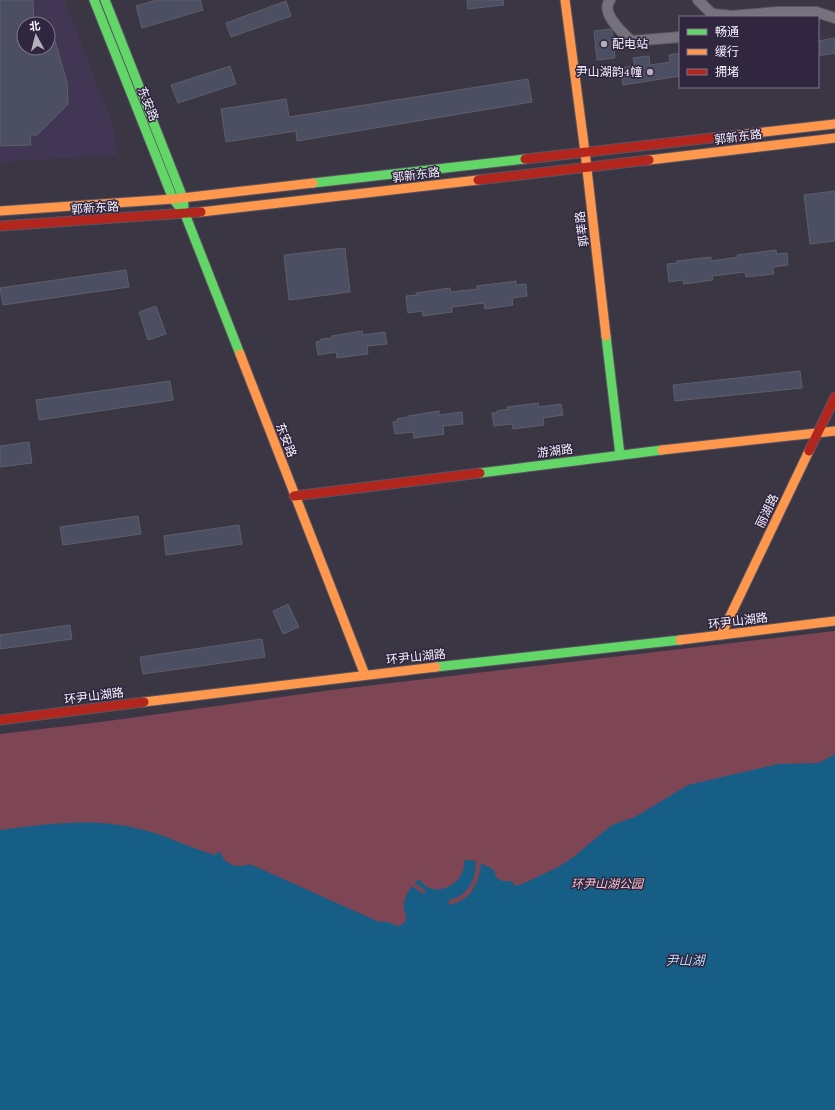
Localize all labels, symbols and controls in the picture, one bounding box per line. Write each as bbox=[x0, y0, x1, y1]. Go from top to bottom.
north arrow bbox=[16, 16, 56, 56]
legend bbox=[679, 16, 819, 88]
text: 北 bbox=[29, 19, 41, 33]
text: 畅通 bbox=[715, 25, 739, 39]
place label: 配电站 bbox=[612, 37, 648, 51]
marker: 配电站 bbox=[599, 39, 609, 49]
text: 缓行 bbox=[715, 45, 739, 59]
place label: 尹山湖韵4幢 bbox=[576, 65, 642, 79]
text: 拥堵 bbox=[715, 65, 739, 79]
marker: 尹山湖韵4幢 bbox=[645, 67, 655, 77]
street label: 东安路 bbox=[135, 85, 161, 123]
street label: 郭新东路 bbox=[713, 127, 763, 147]
street label: 郭新东路 bbox=[391, 165, 441, 185]
street label: 郭新东路 bbox=[71, 199, 119, 217]
street label: 郭莘路 bbox=[573, 210, 591, 248]
street label: 东安路 bbox=[273, 421, 299, 459]
street label: 游湖路 bbox=[536, 442, 574, 460]
street label: 丽湖路 bbox=[753, 492, 781, 530]
street label: 环尹山湖路 bbox=[707, 610, 769, 632]
street label: 环尹山湖路 bbox=[385, 647, 447, 667]
street label: 环尹山湖路 bbox=[63, 685, 125, 707]
park label: 环尹山湖公园 bbox=[571, 877, 645, 891]
water label: 尹山湖 bbox=[665, 953, 706, 968]

